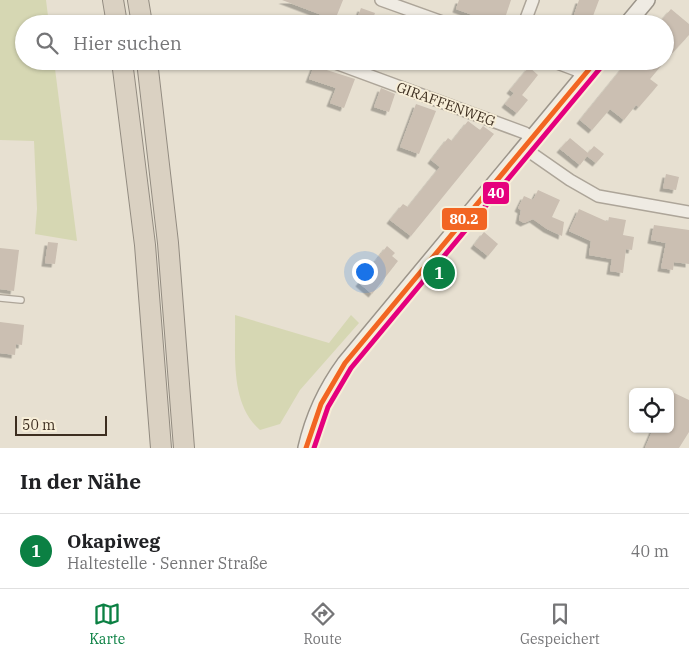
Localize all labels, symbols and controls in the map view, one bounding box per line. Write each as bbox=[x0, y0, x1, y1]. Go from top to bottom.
search box bbox=[15, 15, 674, 70]
icon: search bbox=[33, 29, 61, 57]
text: Hier suchen bbox=[73, 31, 182, 55]
street label: GIRAFFENWEG bbox=[394, 78, 498, 130]
line badge: 40 bbox=[482, 181, 510, 205]
text: 40 bbox=[488, 184, 504, 202]
line badge: 80.2 bbox=[441, 207, 488, 231]
text: 80.2 bbox=[449, 210, 479, 228]
pin: 1 bbox=[423, 254, 455, 292]
your location bbox=[352, 259, 378, 285]
map controls bbox=[629, 388, 674, 433]
button: locate bbox=[629, 388, 674, 433]
scale bar bbox=[15, 413, 108, 436]
text: 50 m bbox=[22, 416, 55, 434]
text: In der Nähe bbox=[20, 467, 141, 495]
text: Okapiweg bbox=[67, 529, 160, 553]
text: 1 bbox=[31, 541, 41, 561]
text: 40 m bbox=[631, 541, 669, 561]
text: Haltestelle · Senner Straße bbox=[67, 553, 268, 573]
tab: Karte bbox=[89, 600, 125, 648]
tab: Route bbox=[304, 600, 342, 648]
tab: Gespeichert bbox=[520, 600, 600, 648]

